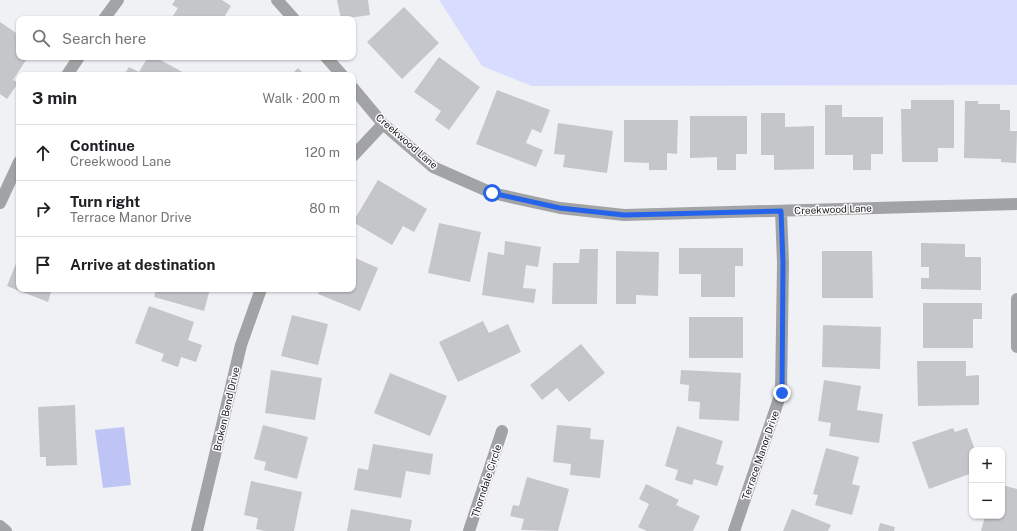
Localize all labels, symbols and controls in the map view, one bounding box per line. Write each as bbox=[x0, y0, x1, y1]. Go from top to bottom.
search box bbox=[16, 16, 356, 60]
icon: search bbox=[30, 27, 52, 49]
text: Search here bbox=[62, 30, 146, 47]
text: 3 min bbox=[32, 88, 77, 108]
text: Walk · 200 m bbox=[263, 91, 340, 106]
street label: Creekwood Lane bbox=[374, 111, 441, 171]
text: Continue bbox=[70, 137, 135, 154]
icon: ahead bbox=[32, 142, 54, 164]
text: 120 m bbox=[305, 145, 340, 160]
text: Creekwood Lane bbox=[70, 154, 171, 169]
route start bbox=[483, 184, 501, 202]
text: Turn right bbox=[70, 193, 140, 210]
icon: right bbox=[32, 198, 54, 220]
text: 80 m bbox=[309, 201, 340, 216]
street label: Creekwood Lane bbox=[794, 202, 872, 216]
text: Terrace Manor Drive bbox=[70, 210, 192, 225]
icon: arrive bbox=[32, 254, 54, 276]
text: Arrive at destination bbox=[70, 256, 215, 273]
street label: Broken Bend Drive bbox=[210, 365, 242, 452]
route end bbox=[773, 384, 791, 402]
street label: Terrace Manor Drive bbox=[739, 409, 781, 501]
street label: Thorndale Circle bbox=[468, 443, 504, 519]
map controls bbox=[969, 447, 1005, 519]
button: + bbox=[969, 447, 1005, 483]
button: − bbox=[969, 483, 1005, 519]

